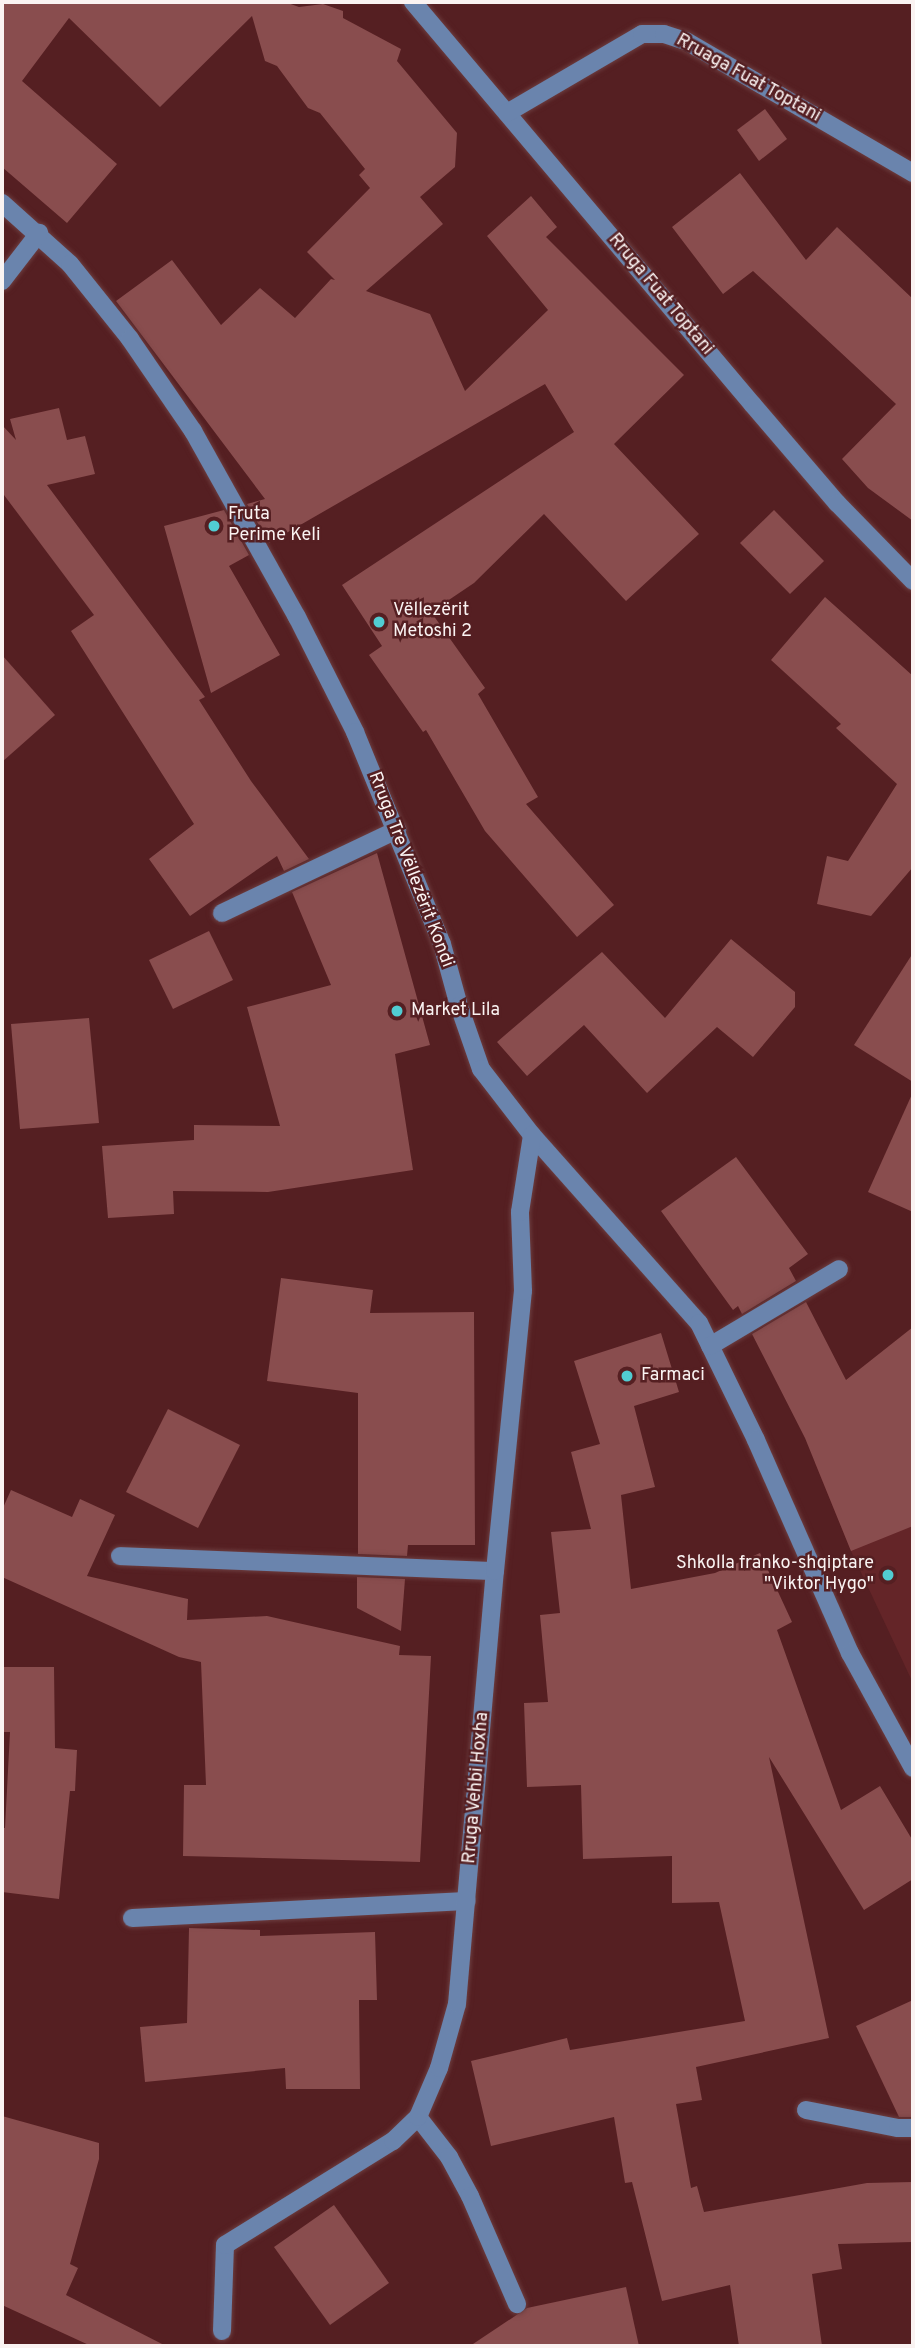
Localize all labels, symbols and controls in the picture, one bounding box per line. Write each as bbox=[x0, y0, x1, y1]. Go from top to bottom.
street label: Rruaga Fuat Toptani bbox=[672, 30, 824, 128]
street label: Rruga Fuat Toptani bbox=[603, 230, 717, 360]
place label: Fruta Perime Keli bbox=[228, 505, 321, 548]
marker: Fruta Perime Keli bbox=[206, 518, 222, 534]
place label: Vëllezërit Metoshi 2 bbox=[393, 601, 472, 644]
marker: Vëllezërit Metoshi 2 bbox=[371, 614, 387, 630]
street label: Rruga Tre Vëllezërit Kondi bbox=[362, 769, 458, 971]
place label: Market Lila bbox=[411, 1000, 500, 1022]
marker: Market Lila bbox=[389, 1003, 405, 1019]
place label: Farmaci bbox=[641, 1365, 705, 1387]
marker: Farmaci bbox=[619, 1368, 635, 1384]
place label: Shkolla franko-shqiptare "Viktor Hygo" bbox=[676, 1554, 874, 1596]
marker: Shkolla franko-shqiptare "Viktor Hygo" bbox=[880, 1567, 896, 1583]
street label: Rruga Vehbi Hoxha bbox=[460, 1711, 494, 1865]

